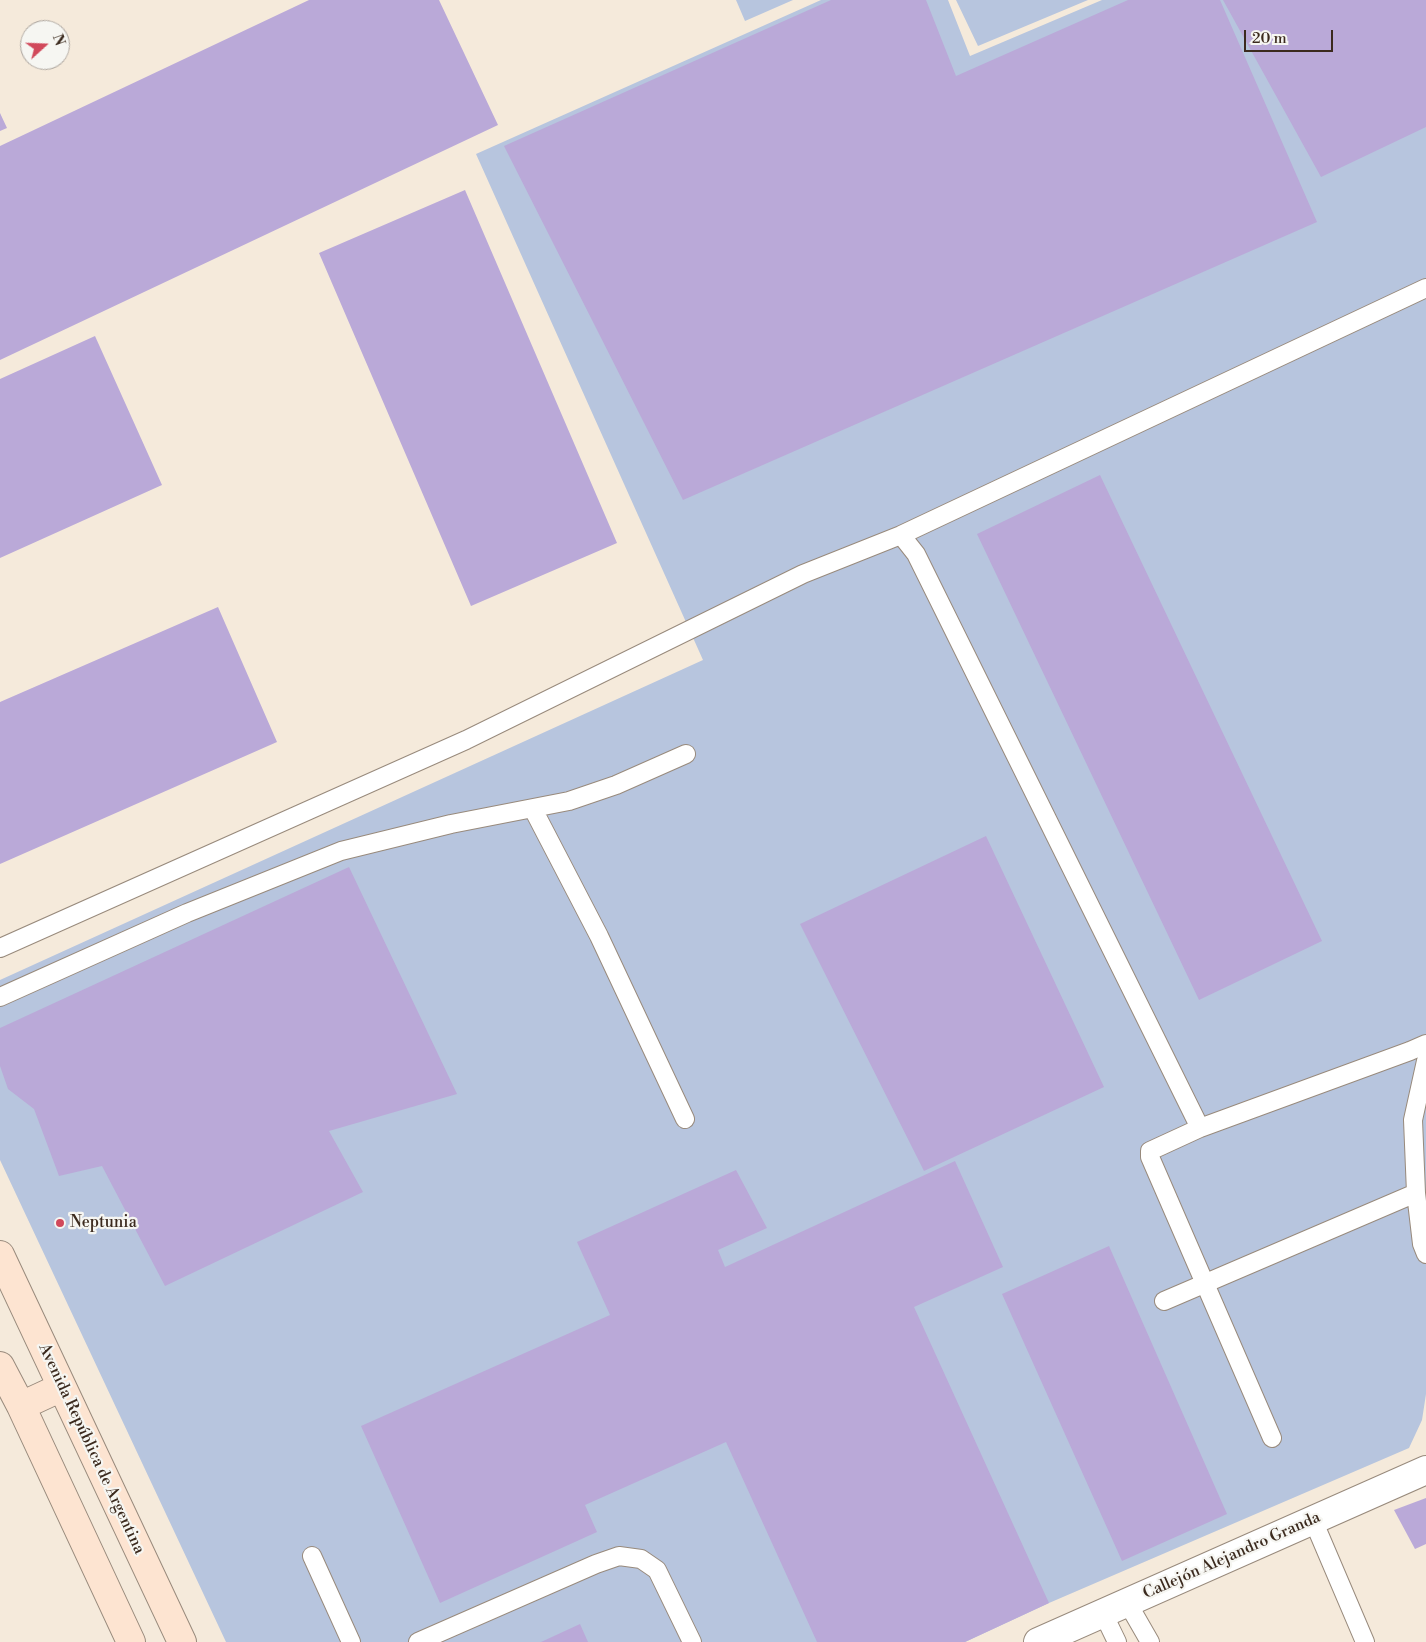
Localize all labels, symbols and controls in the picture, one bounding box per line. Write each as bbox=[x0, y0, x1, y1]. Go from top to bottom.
north arrow bbox=[20, 20, 70, 70]
scale bar bbox=[1246, 20, 1335, 52]
text: 20 m bbox=[1252, 29, 1287, 48]
text: N bbox=[48, 32, 69, 48]
place label: Neptunia bbox=[70, 1213, 137, 1233]
marker: Neptunia bbox=[54, 1217, 66, 1229]
street label: Avenida República de Argentina bbox=[34, 1341, 148, 1557]
street label: Callejón Alejandro Granda bbox=[1140, 1508, 1324, 1604]

